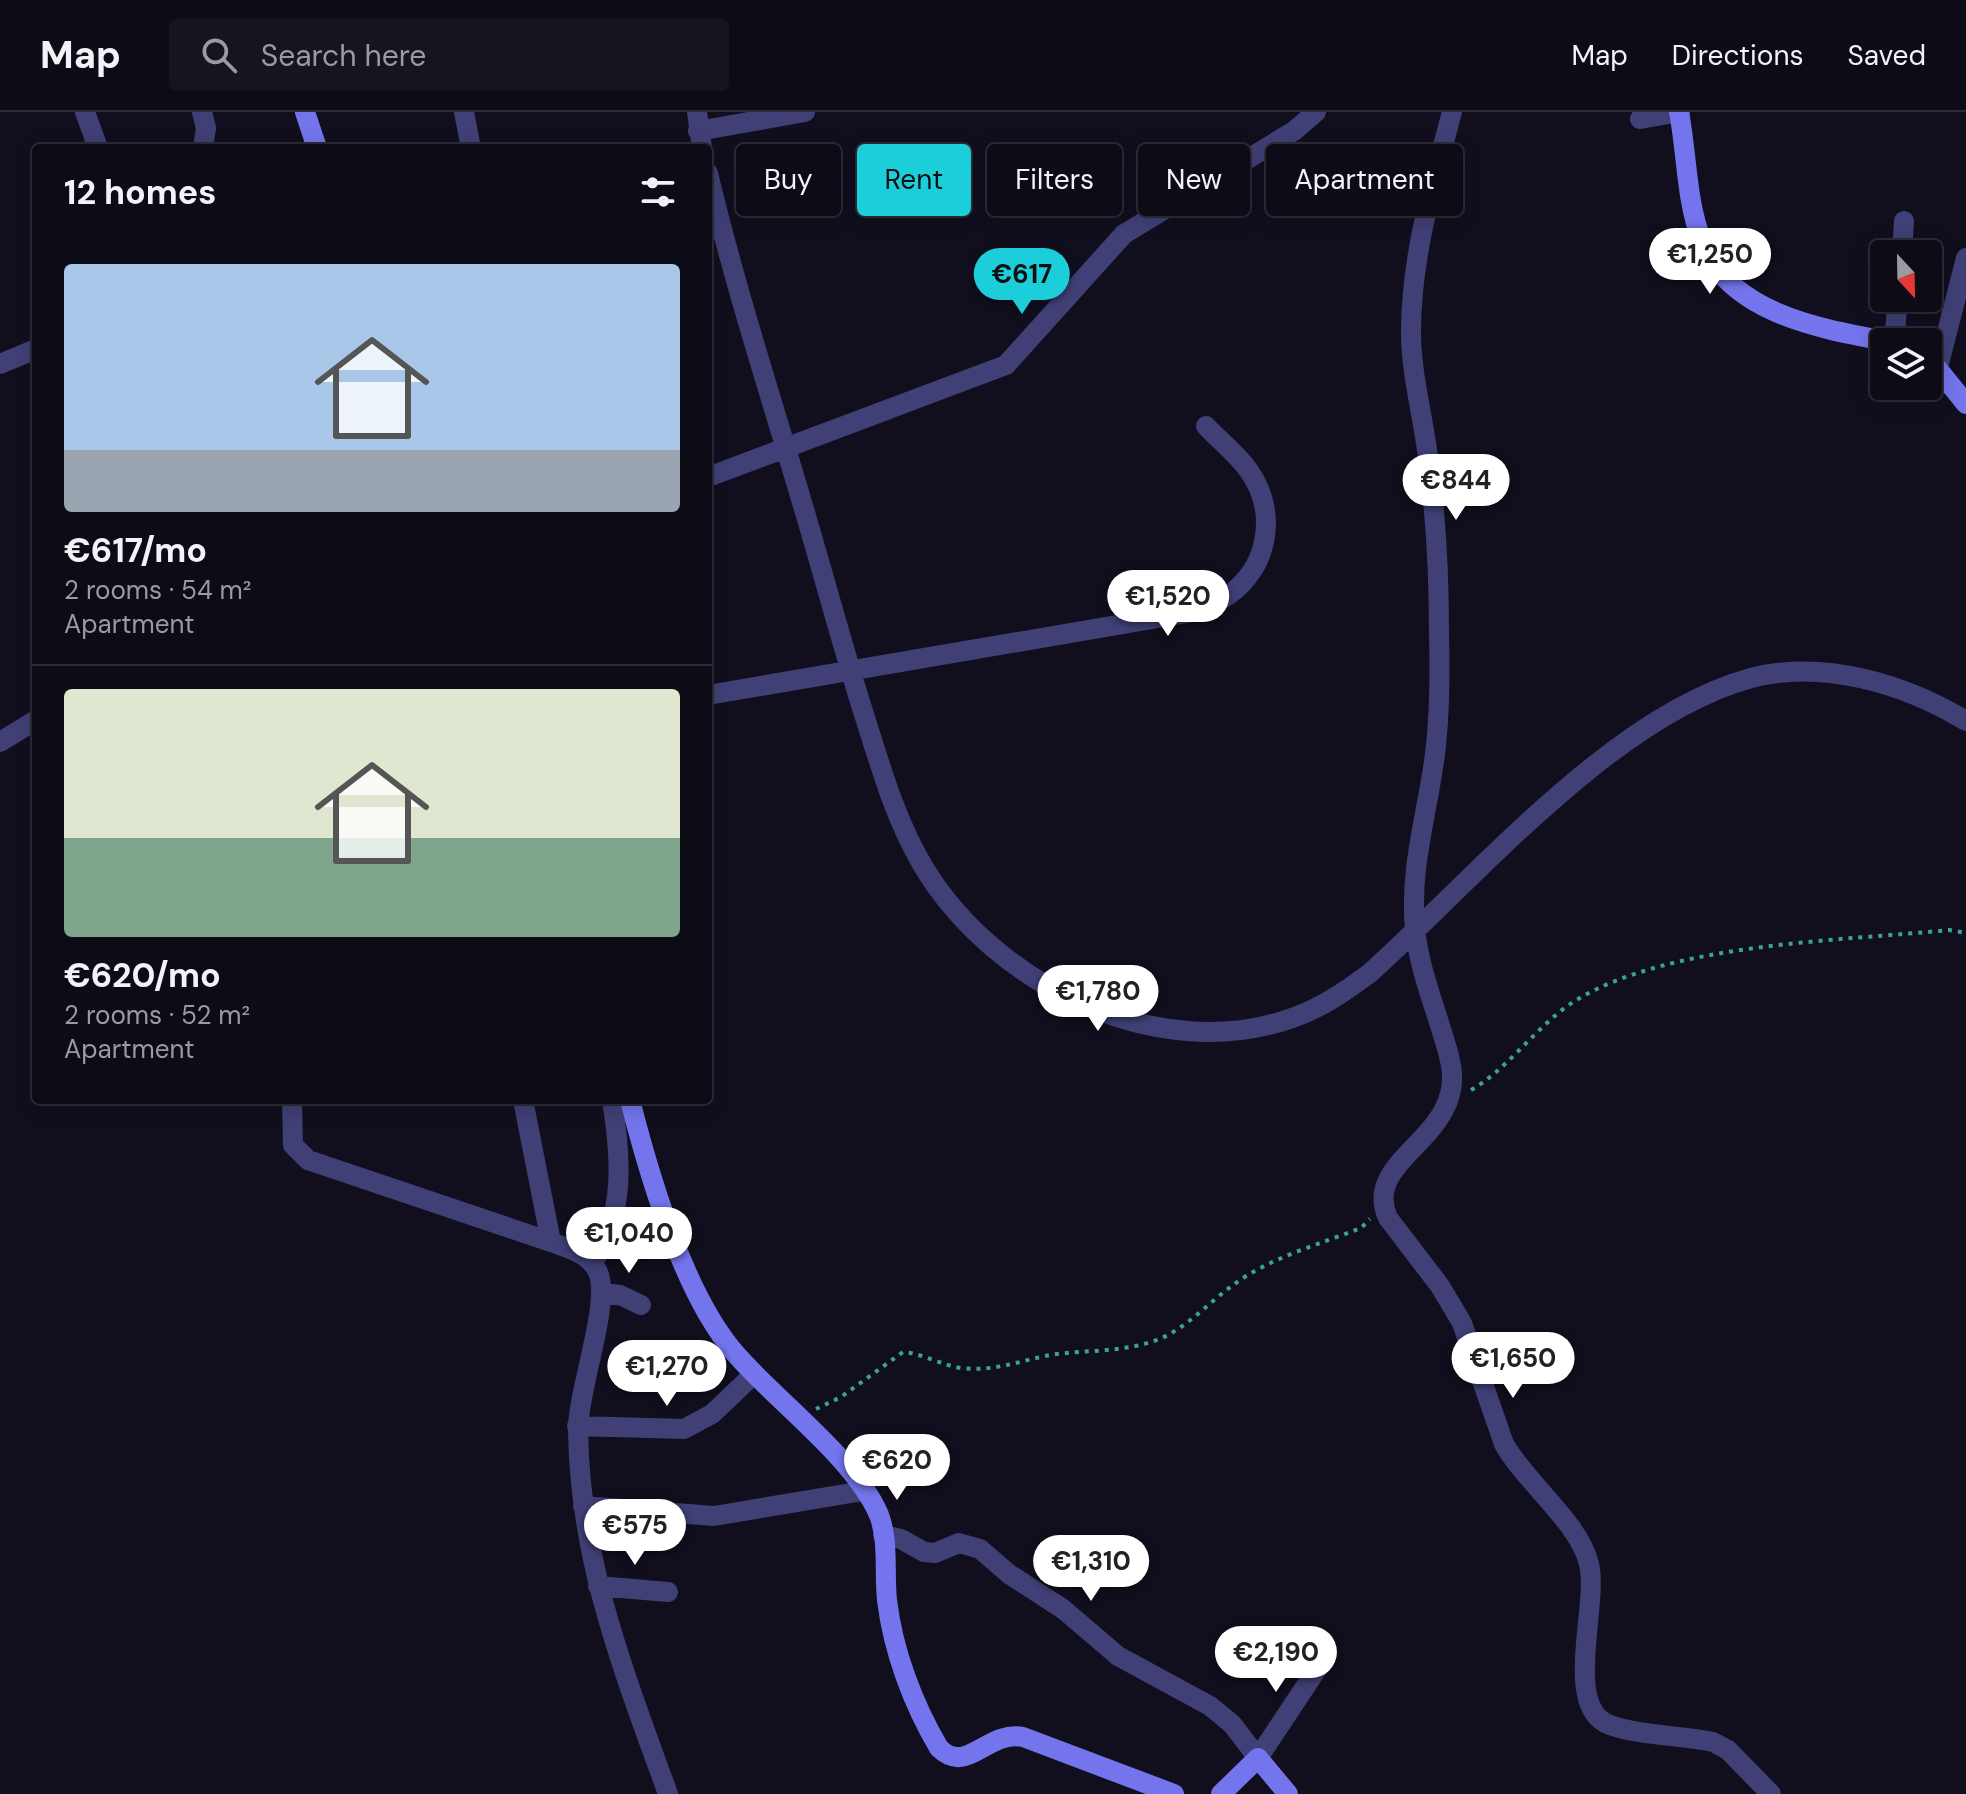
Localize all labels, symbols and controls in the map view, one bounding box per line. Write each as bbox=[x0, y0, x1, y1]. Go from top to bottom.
search box bbox=[169, 19, 729, 91]
text: Map bbox=[40, 30, 121, 80]
icon: search bbox=[197, 33, 241, 77]
text: Search here bbox=[261, 36, 426, 75]
text: Map bbox=[1571, 37, 1628, 74]
text: Directions bbox=[1672, 37, 1804, 74]
text: Saved bbox=[1848, 37, 1926, 74]
chip: Buy bbox=[736, 144, 841, 216]
chip: Rent bbox=[857, 144, 971, 216]
chip: Filters bbox=[987, 144, 1122, 216]
chip: New bbox=[1138, 144, 1250, 216]
chip: Apartment bbox=[1266, 144, 1463, 216]
text: 12 homes bbox=[64, 170, 216, 215]
icon: filters bbox=[636, 170, 680, 214]
pin: €1,250 bbox=[1645, 228, 1775, 296]
text: €1,250 bbox=[1667, 237, 1753, 271]
north arrow bbox=[1870, 240, 1942, 312]
map controls bbox=[1870, 240, 1942, 400]
pin: €617 bbox=[975, 248, 1069, 316]
text: €617 bbox=[992, 257, 1052, 291]
icon: home bbox=[300, 316, 444, 460]
button: layers bbox=[1870, 328, 1942, 400]
pin: €844 bbox=[1409, 454, 1503, 522]
text: €844 bbox=[1421, 463, 1491, 497]
text: €617/mo bbox=[64, 528, 207, 573]
pin: €1,520 bbox=[1103, 570, 1233, 638]
text: 2 rooms · 54 m² bbox=[64, 573, 251, 607]
text: €1,520 bbox=[1125, 579, 1211, 613]
text: Apartment bbox=[64, 607, 195, 641]
icon: home bbox=[300, 741, 444, 885]
text: €620/mo bbox=[64, 953, 221, 998]
pin: €1,780 bbox=[1033, 965, 1163, 1033]
text: €1,780 bbox=[1056, 974, 1140, 1008]
text: 2 rooms · 52 m² bbox=[64, 998, 250, 1032]
text: Apartment bbox=[64, 1032, 195, 1066]
pin: €1,040 bbox=[564, 1207, 694, 1275]
text: €1,040 bbox=[584, 1216, 674, 1250]
pin: €1,650 bbox=[1448, 1332, 1578, 1400]
pin: €1,270 bbox=[602, 1340, 732, 1408]
text: €1,650 bbox=[1470, 1341, 1556, 1375]
text: €1,270 bbox=[625, 1349, 709, 1383]
pin: €620 bbox=[850, 1434, 944, 1502]
text: €620 bbox=[862, 1443, 932, 1477]
pin: €575 bbox=[588, 1499, 682, 1567]
text: €575 bbox=[602, 1508, 668, 1542]
pin: €1,310 bbox=[1026, 1535, 1156, 1603]
text: €1,310 bbox=[1051, 1544, 1131, 1578]
pin: €2,190 bbox=[1211, 1626, 1341, 1694]
text: €2,190 bbox=[1233, 1635, 1319, 1669]

